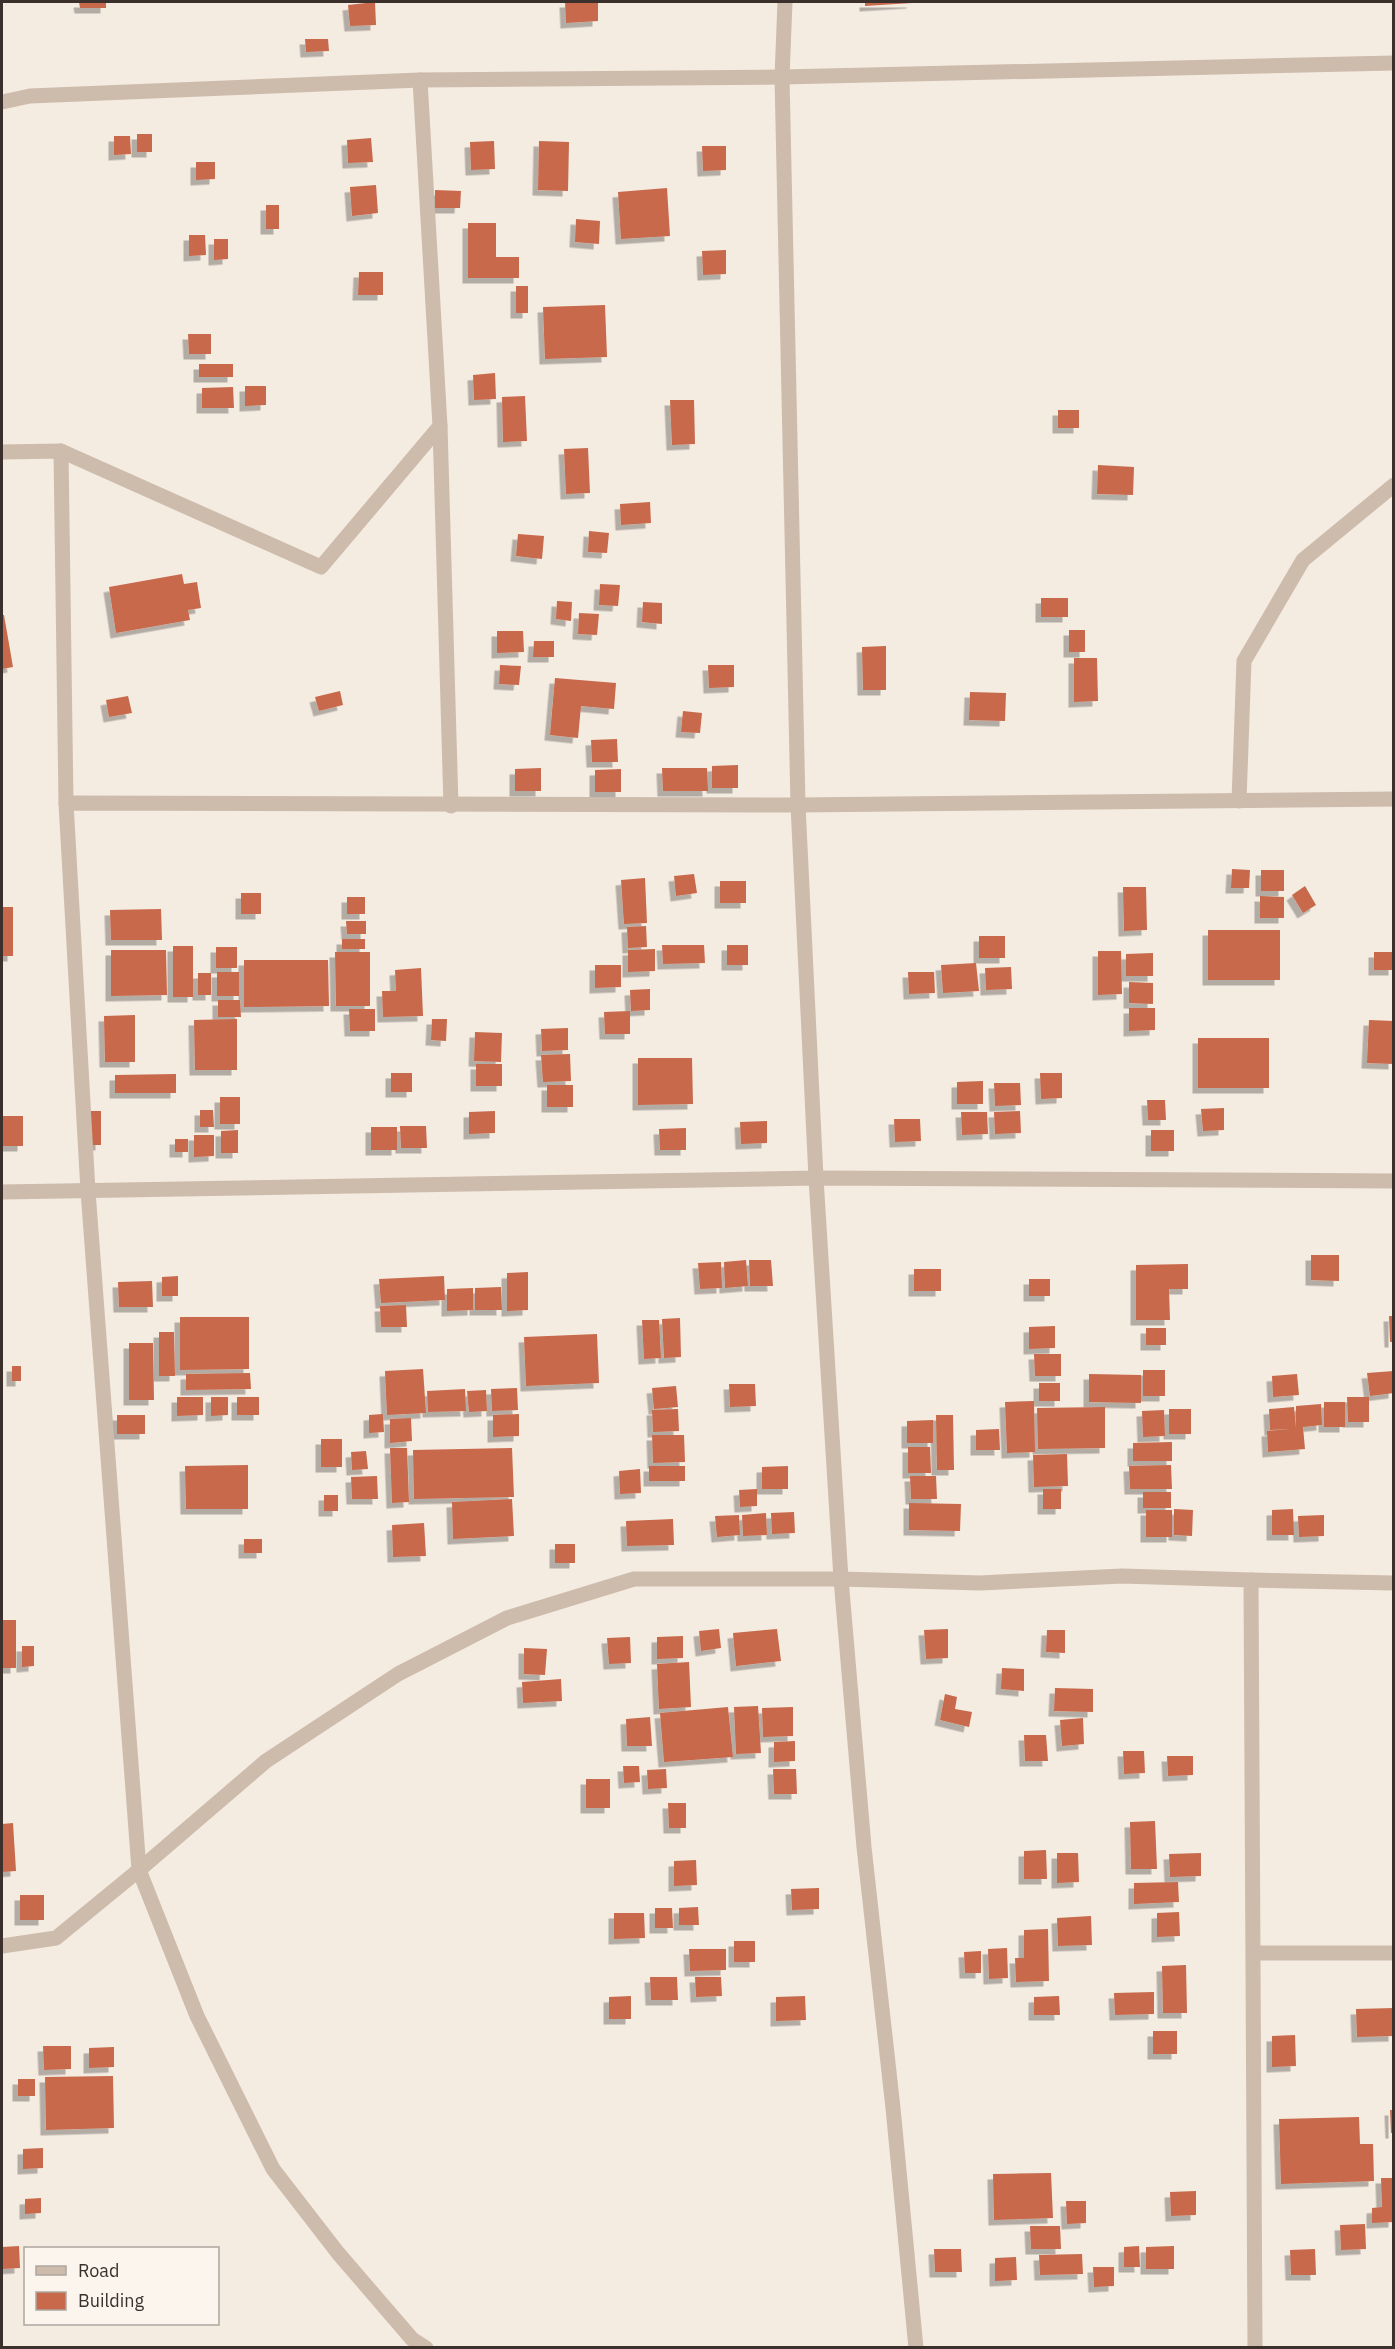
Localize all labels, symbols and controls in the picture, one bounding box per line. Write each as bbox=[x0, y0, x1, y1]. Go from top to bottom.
legend bbox=[24, 2247, 219, 2325]
text: Road bbox=[78, 2259, 119, 2282]
text: Building bbox=[78, 2289, 145, 2312]

